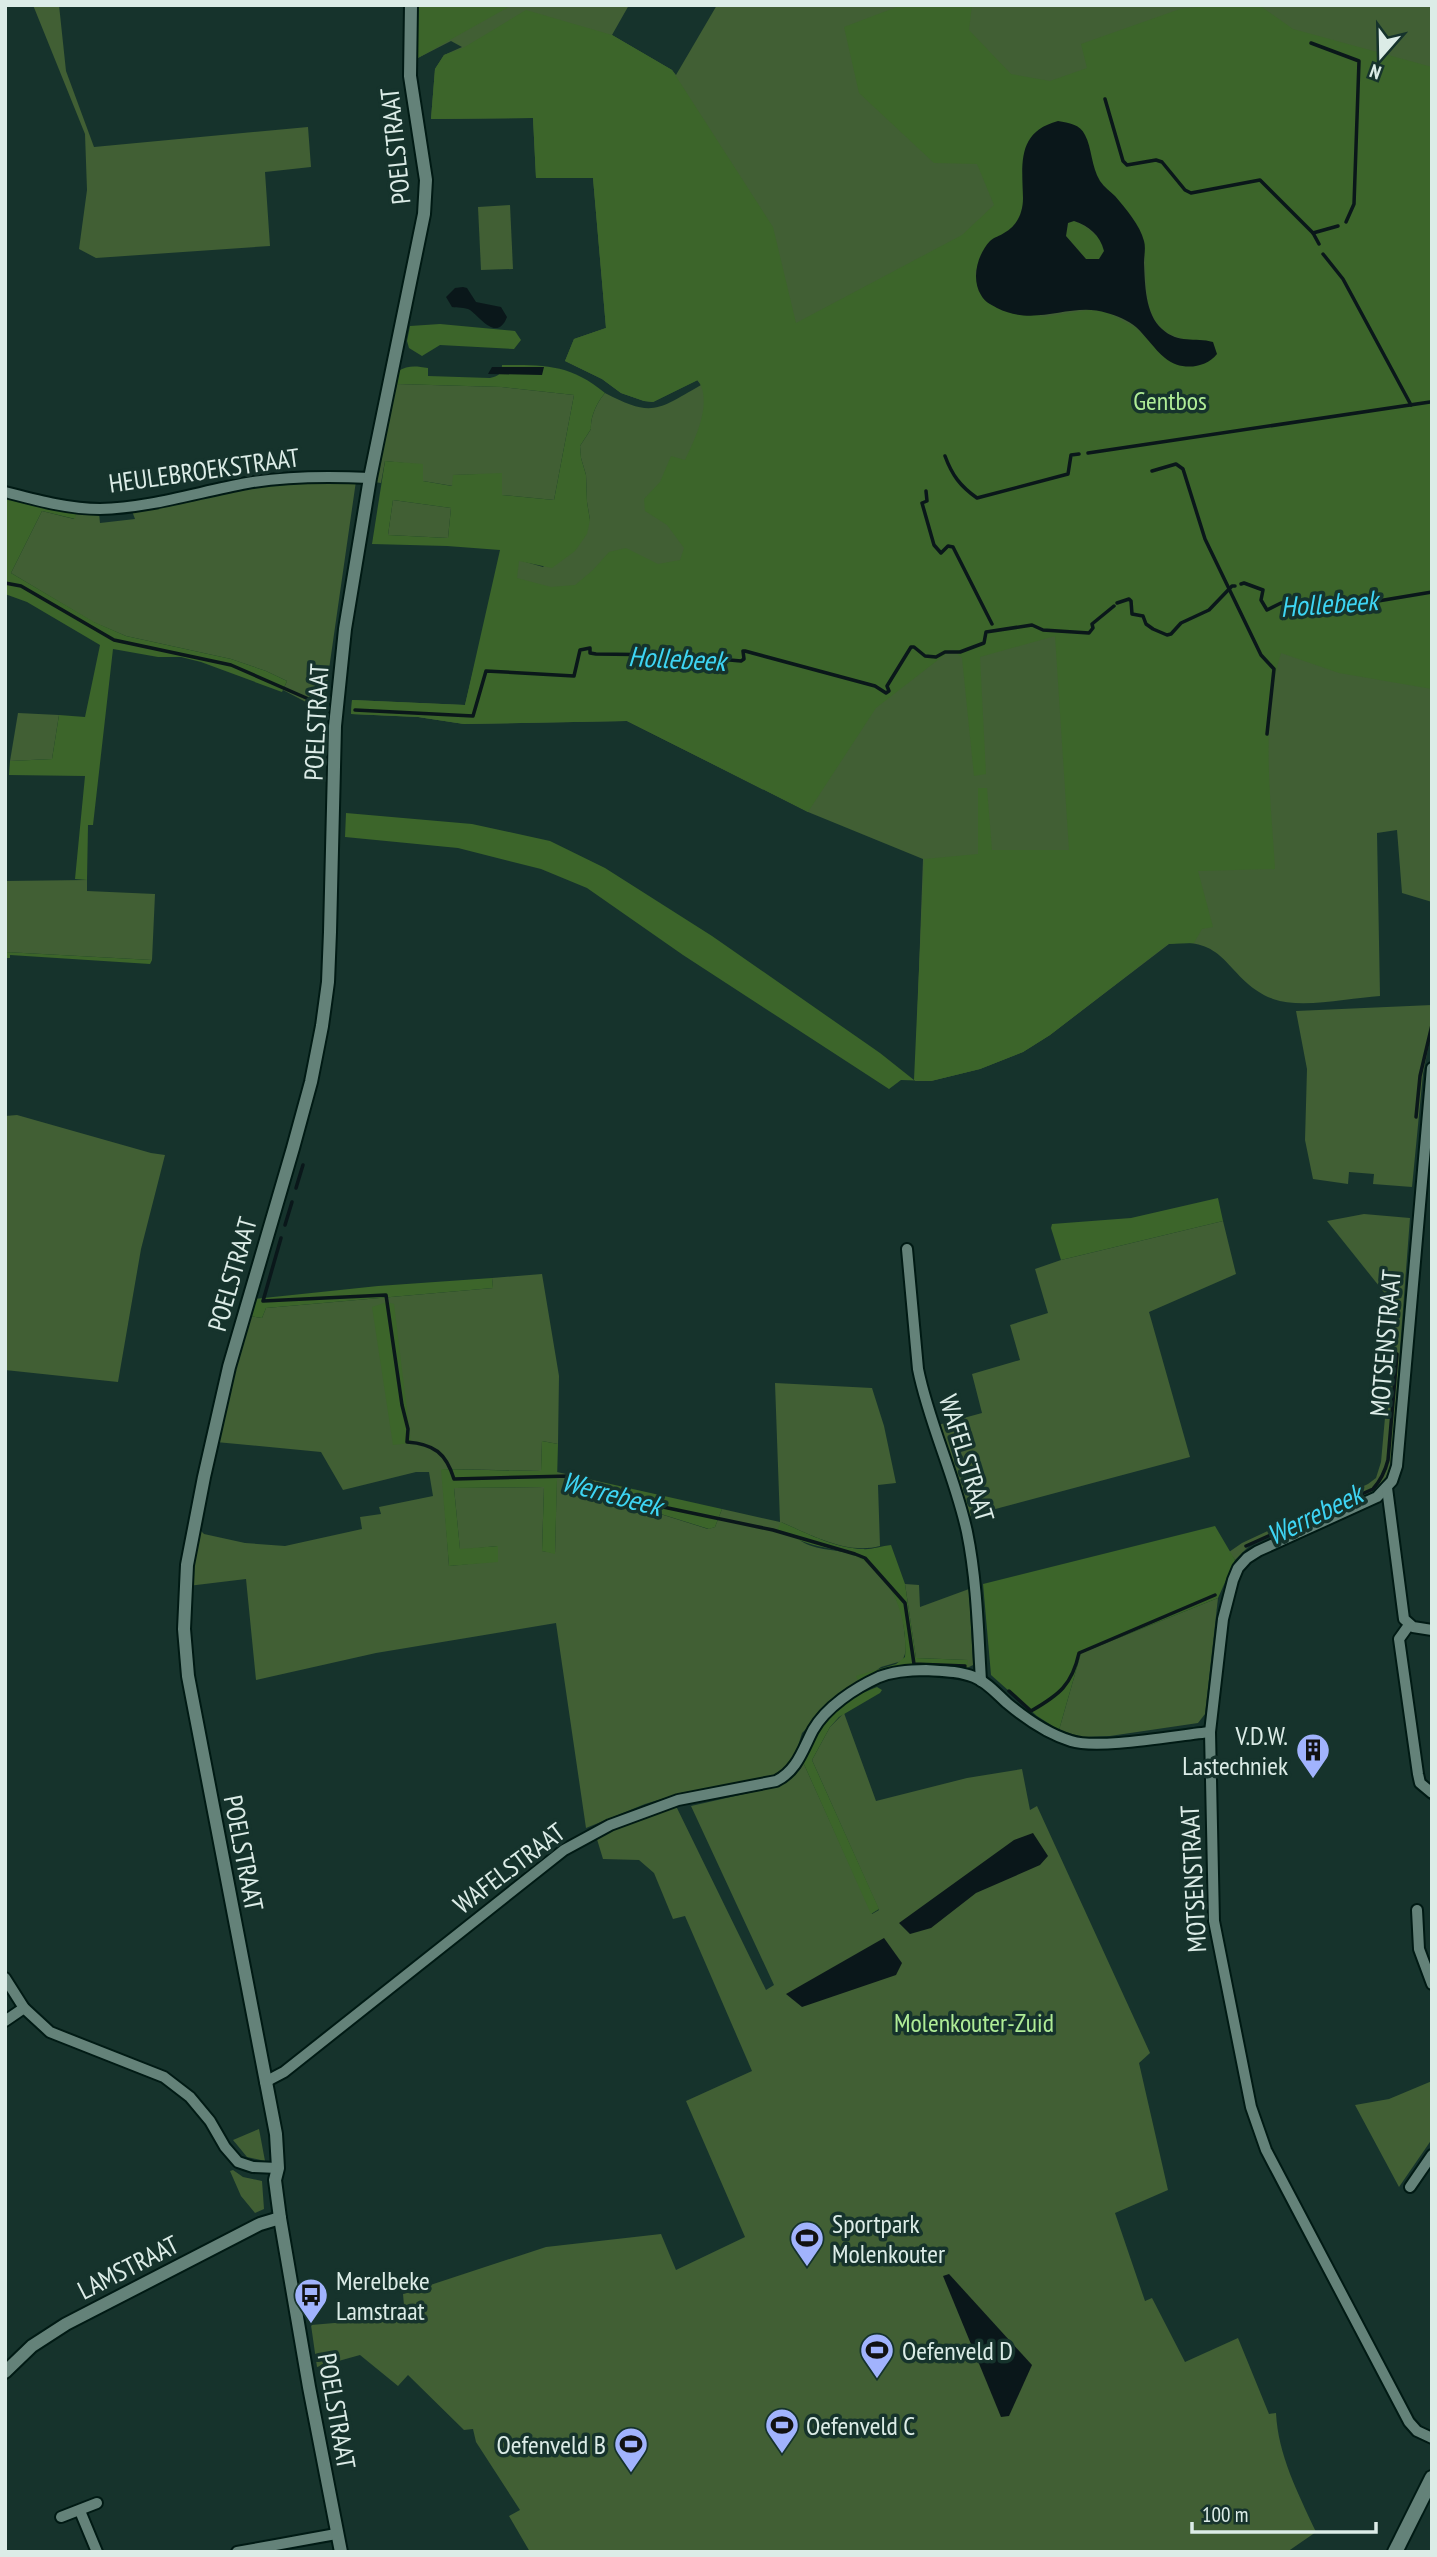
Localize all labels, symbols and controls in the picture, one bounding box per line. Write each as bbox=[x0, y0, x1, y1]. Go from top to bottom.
north arrow bbox=[1346, 21, 1416, 91]
text: N bbox=[1366, 59, 1384, 85]
street label: POELSTRAAT bbox=[372, 86, 418, 206]
park label: Gentbos bbox=[1133, 384, 1207, 417]
street label: HEULEBROEKSTRAAT bbox=[107, 440, 302, 500]
water label: Hollebeek bbox=[1279, 581, 1382, 625]
water label: Hollebeek bbox=[627, 637, 730, 679]
street label: POELSTRAAT bbox=[296, 662, 336, 781]
street label: POELSTRAAT bbox=[200, 1213, 264, 1335]
street label: MOTSENSTRAAT bbox=[1362, 1268, 1408, 1418]
street label: WAFELSTRAAT bbox=[932, 1390, 1002, 1526]
water label: Werrebeek bbox=[558, 1462, 669, 1525]
water label: Werrebeek bbox=[1260, 1474, 1371, 1553]
place label: V.D.W. Lastechniek bbox=[1182, 1719, 1288, 1782]
building icon: V.D.W. Lastechniek bbox=[1294, 1731, 1332, 1780]
street label: POELSTRAAT bbox=[217, 1792, 271, 1914]
street label: MOTSENSTRAAT bbox=[1173, 1804, 1213, 1953]
street label: WAFELSTRAAT bbox=[447, 1815, 572, 1921]
park label: Molenkouter-Zuid bbox=[894, 2006, 1054, 2039]
place label: Sportpark Molenkouter bbox=[832, 2207, 945, 2270]
sports icon: Sportpark Molenkouter bbox=[788, 2219, 826, 2268]
street label: LAMSTRAAT bbox=[72, 2227, 184, 2306]
place label: Merelbeke Lamstraat bbox=[336, 2264, 430, 2327]
bus stop icon: Merelbeke Lamstraat bbox=[292, 2276, 330, 2325]
sports icon: Oefenveld D bbox=[858, 2331, 896, 2380]
place label: Oefenveld D bbox=[902, 2334, 1013, 2367]
street label: POELSTRAAT bbox=[311, 2351, 363, 2472]
sports icon: Oefenveld C bbox=[763, 2406, 801, 2455]
place label: Oefenveld C bbox=[806, 2409, 915, 2442]
sports icon: Oefenveld B bbox=[612, 2425, 650, 2474]
place label: Oefenveld B bbox=[496, 2428, 606, 2461]
scale bar bbox=[1192, 2490, 1376, 2534]
text: 100 m bbox=[1202, 2501, 1248, 2528]

